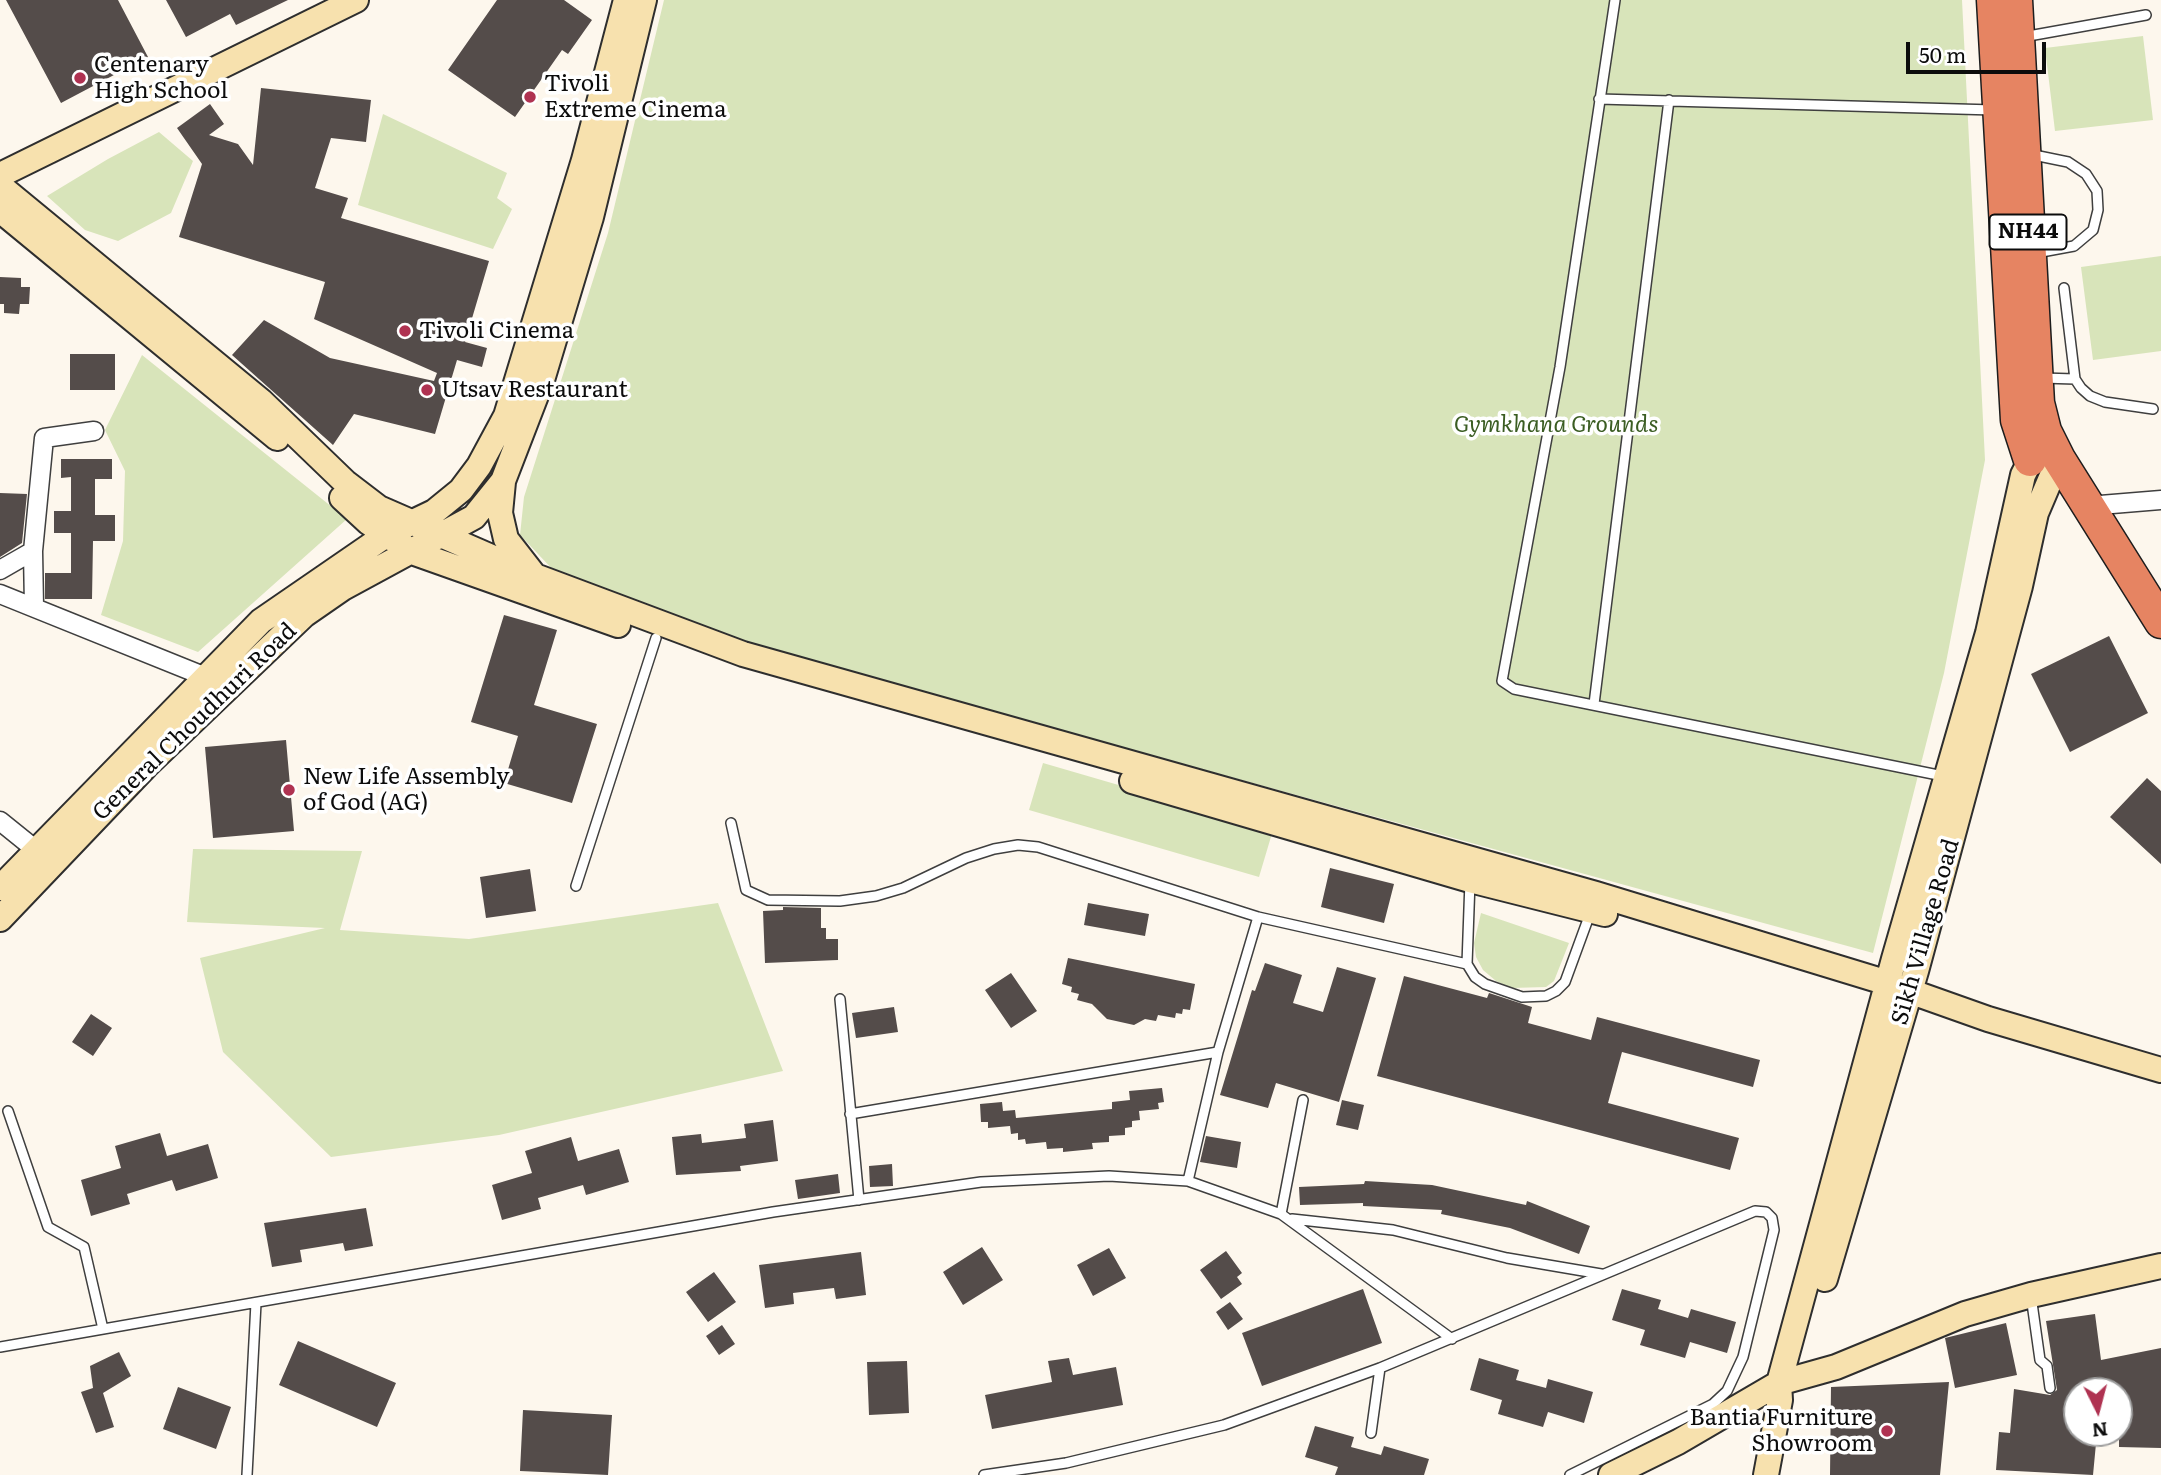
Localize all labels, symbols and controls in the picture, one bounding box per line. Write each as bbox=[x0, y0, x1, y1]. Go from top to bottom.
scale bar bbox=[1909, 28, 2049, 72]
text: 50 m bbox=[1919, 38, 1966, 69]
place label: Centenary High School bbox=[94, 51, 228, 105]
marker: Centenary High School bbox=[72, 70, 88, 86]
place label: Tivoli Extreme Cinema bbox=[544, 70, 727, 124]
marker: Tivoli Extreme Cinema bbox=[522, 89, 538, 105]
road number: NH44 bbox=[1990, 215, 2066, 250]
place label: Tivoli Cinema bbox=[419, 317, 574, 345]
marker: Tivoli Cinema bbox=[397, 323, 413, 339]
place label: Utsav Restaurant bbox=[441, 376, 628, 404]
marker: Utsav Restaurant bbox=[419, 382, 435, 398]
park label: Gymkhana Grounds bbox=[1454, 411, 1658, 439]
street label: General Choudhuri Road bbox=[87, 617, 303, 827]
place label: New Life Assembly of God (AG) bbox=[303, 763, 509, 817]
marker: New Life Assembly of God (AG) bbox=[281, 782, 297, 798]
street label: Sikh Village Road bbox=[1886, 836, 1966, 1028]
north arrow bbox=[2063, 1377, 2133, 1447]
place label: Bantia Furniture Showroom bbox=[1690, 1404, 1873, 1458]
text: N bbox=[2091, 1416, 2109, 1446]
marker: Bantia Furniture Showroom bbox=[1879, 1423, 1895, 1439]

